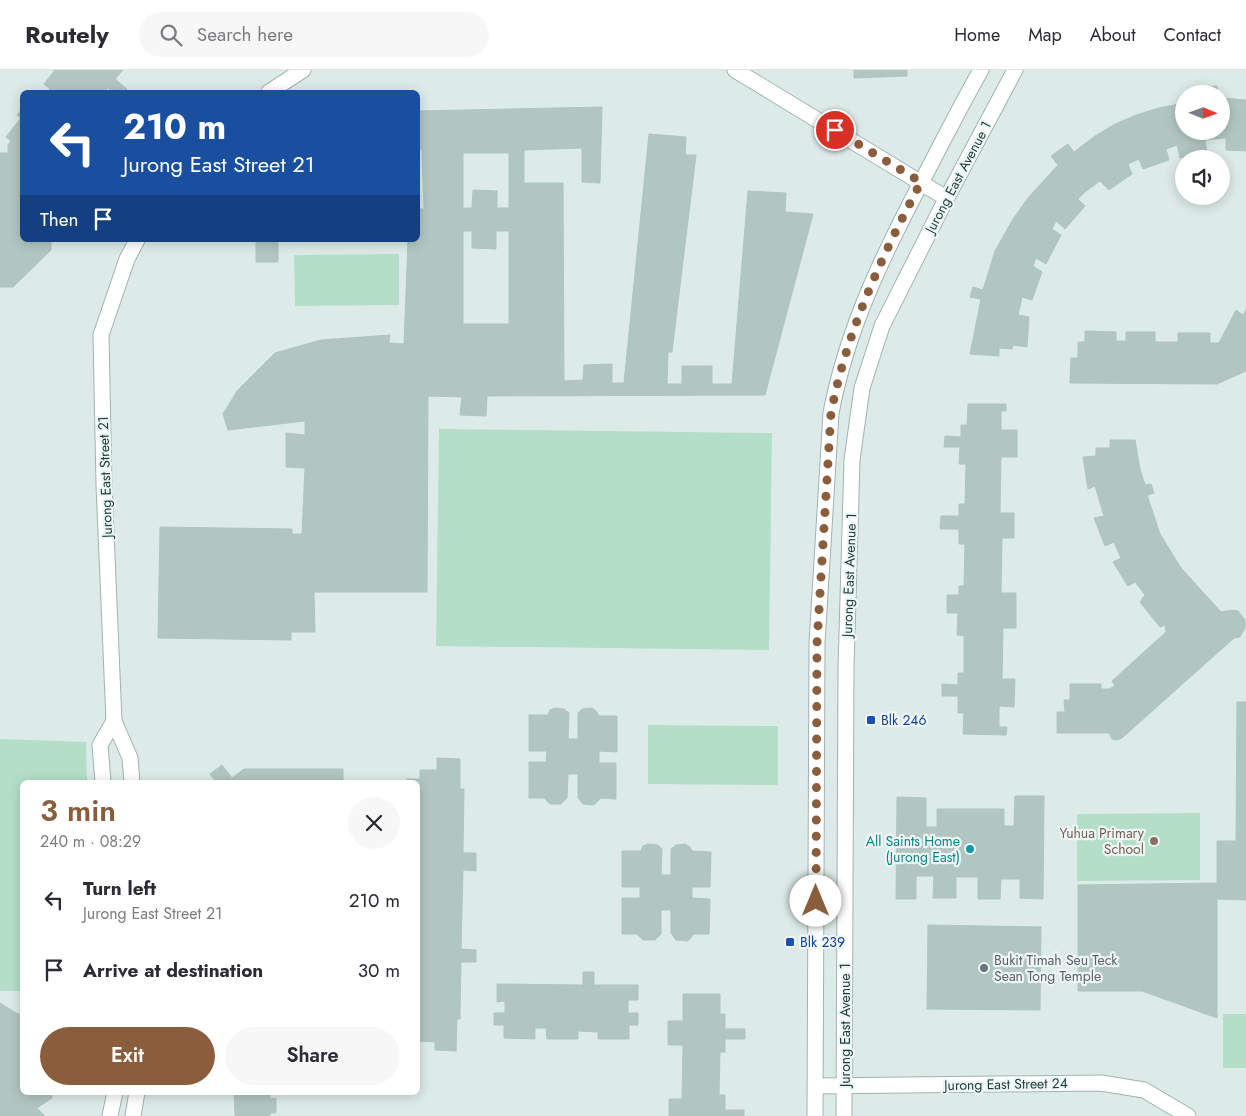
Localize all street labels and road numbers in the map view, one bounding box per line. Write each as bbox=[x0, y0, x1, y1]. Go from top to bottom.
street label: Jurong East Avenue 1 bbox=[919, 117, 996, 238]
street label: Jurong East Street 21 bbox=[93, 416, 117, 540]
street label: Jurong East Avenue 1 bbox=[837, 513, 861, 639]
street label: Jurong East Avenue 1 bbox=[835, 963, 855, 1089]
street label: Jurong East Street 24 bbox=[942, 1073, 1068, 1095]

